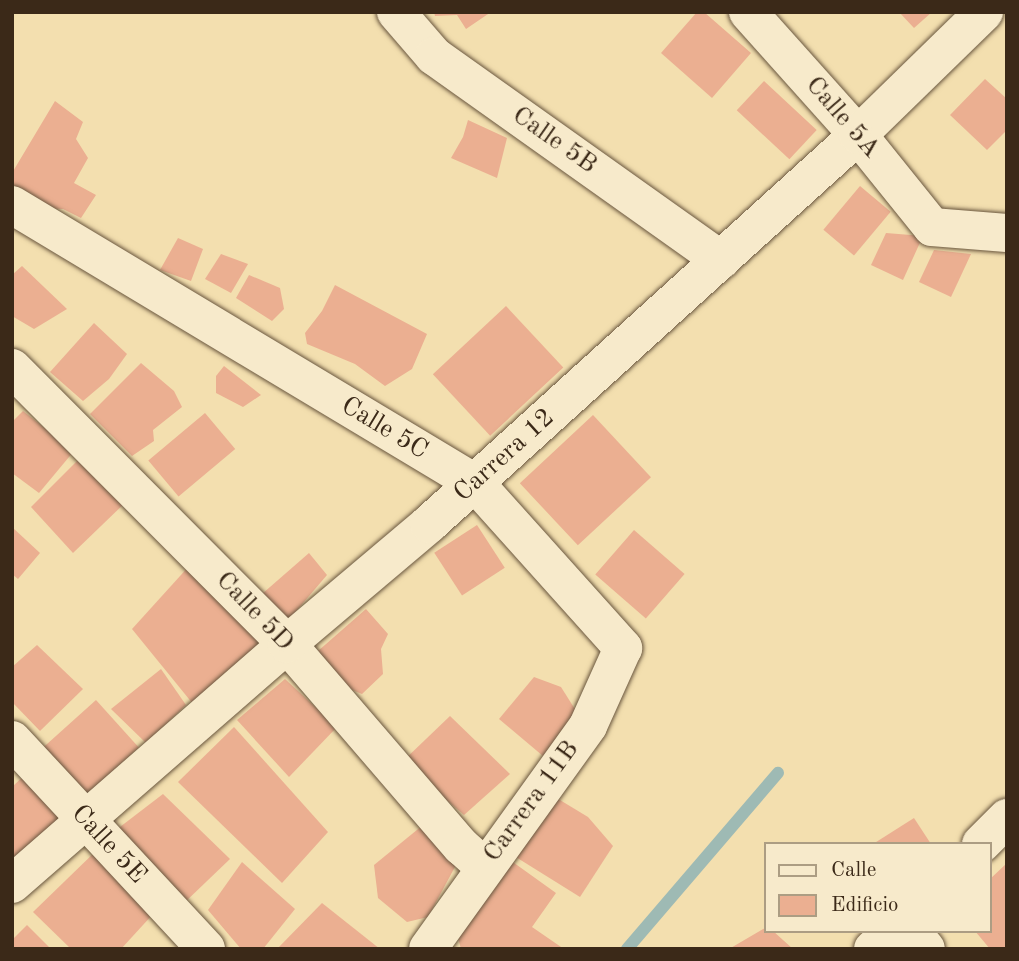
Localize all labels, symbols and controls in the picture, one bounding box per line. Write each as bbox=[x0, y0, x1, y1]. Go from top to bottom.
street label: Calle 5A bbox=[798, 71, 886, 165]
street label: Calle 5B bbox=[506, 101, 602, 181]
street label: Calle 5C bbox=[335, 391, 433, 467]
street label: Carrera 12 bbox=[448, 403, 562, 509]
street label: Calle 5D bbox=[208, 566, 300, 658]
street label: Carrera 11B bbox=[478, 735, 586, 869]
street label: Calle 5E bbox=[64, 799, 152, 891]
legend bbox=[764, 842, 991, 933]
text: Calle bbox=[831, 860, 876, 881]
text: Edificio bbox=[831, 895, 899, 916]

